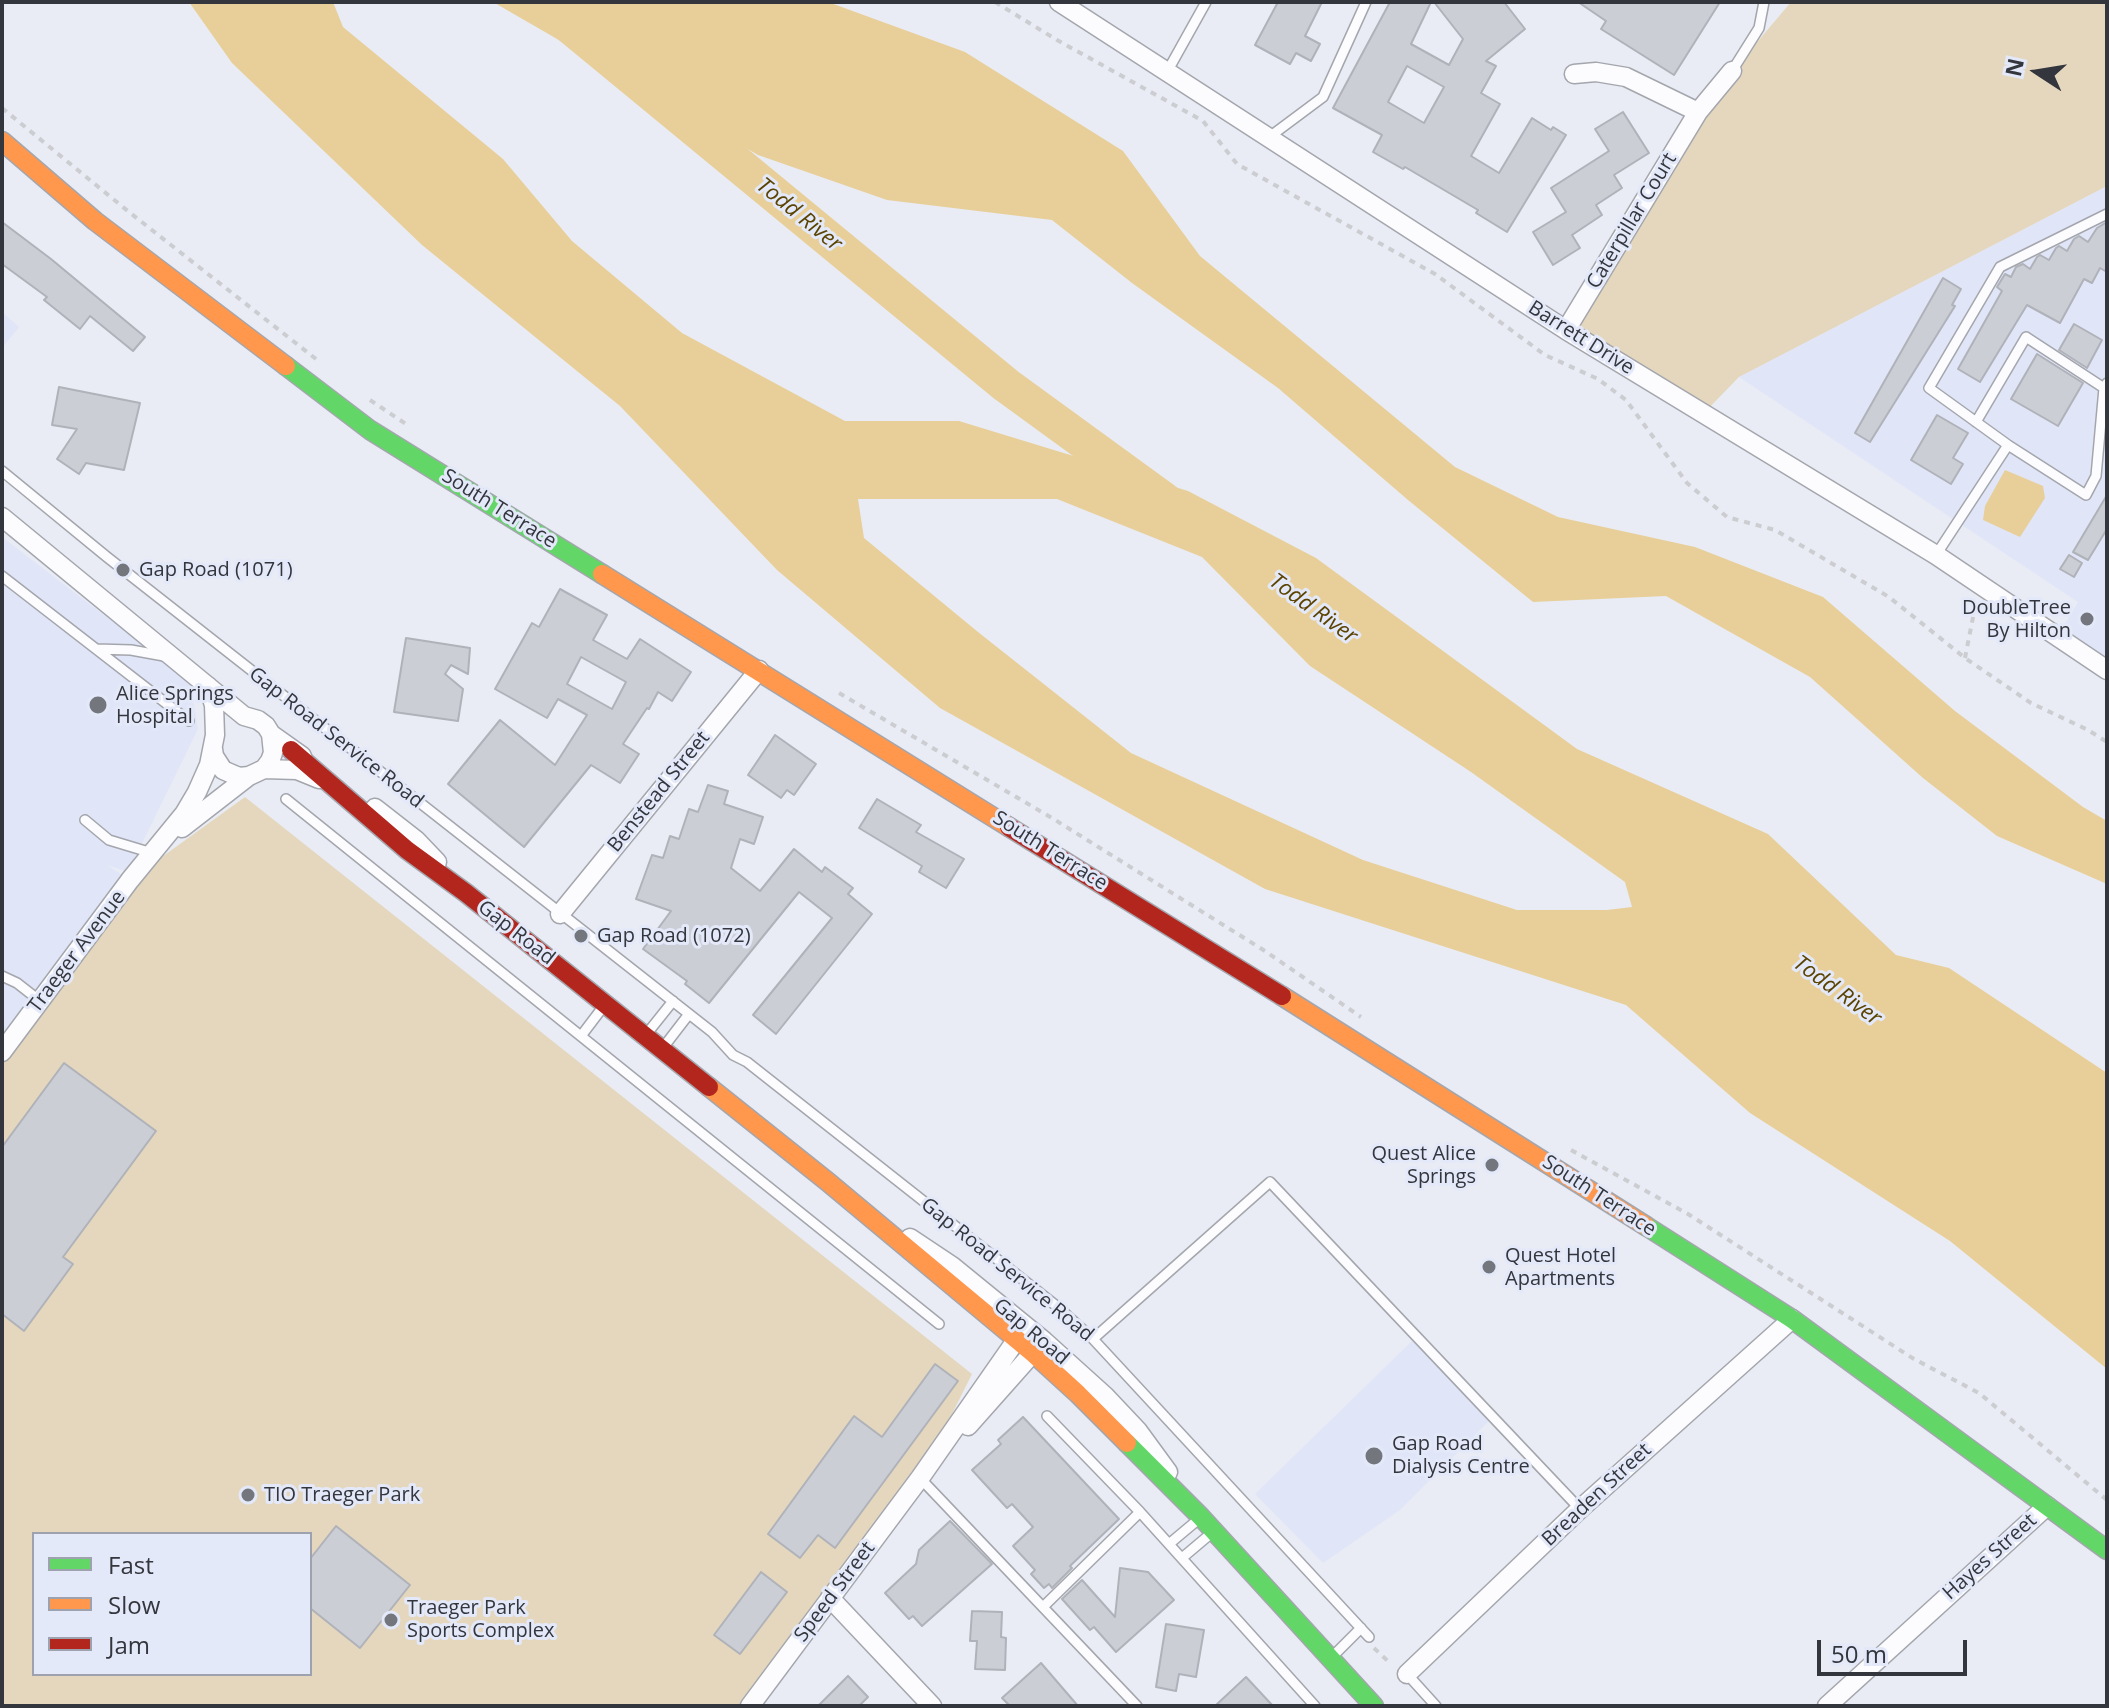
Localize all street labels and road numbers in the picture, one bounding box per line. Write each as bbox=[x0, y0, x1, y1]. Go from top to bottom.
street label: Caterpillar Court bbox=[1582, 149, 1682, 293]
street label: Barrett Drive bbox=[1524, 296, 1638, 380]
street label: South Terrace bbox=[437, 464, 561, 554]
street label: Gap Road Service Road bbox=[244, 662, 428, 814]
street label: Benstead Street bbox=[603, 727, 715, 857]
street label: South Terrace bbox=[988, 806, 1112, 896]
street label: Traeger Avenue bbox=[23, 886, 131, 1018]
street label: Gap Road bbox=[473, 896, 559, 970]
street label: South Terrace bbox=[1538, 1150, 1660, 1242]
street label: Gap Road Service Road bbox=[916, 1193, 1098, 1347]
street label: Gap Road bbox=[989, 1294, 1073, 1370]
street label: Breaden Street bbox=[1538, 1438, 1656, 1552]
street label: Hayes Street bbox=[1938, 1509, 2042, 1605]
street label: Speed Street bbox=[790, 1537, 880, 1647]

